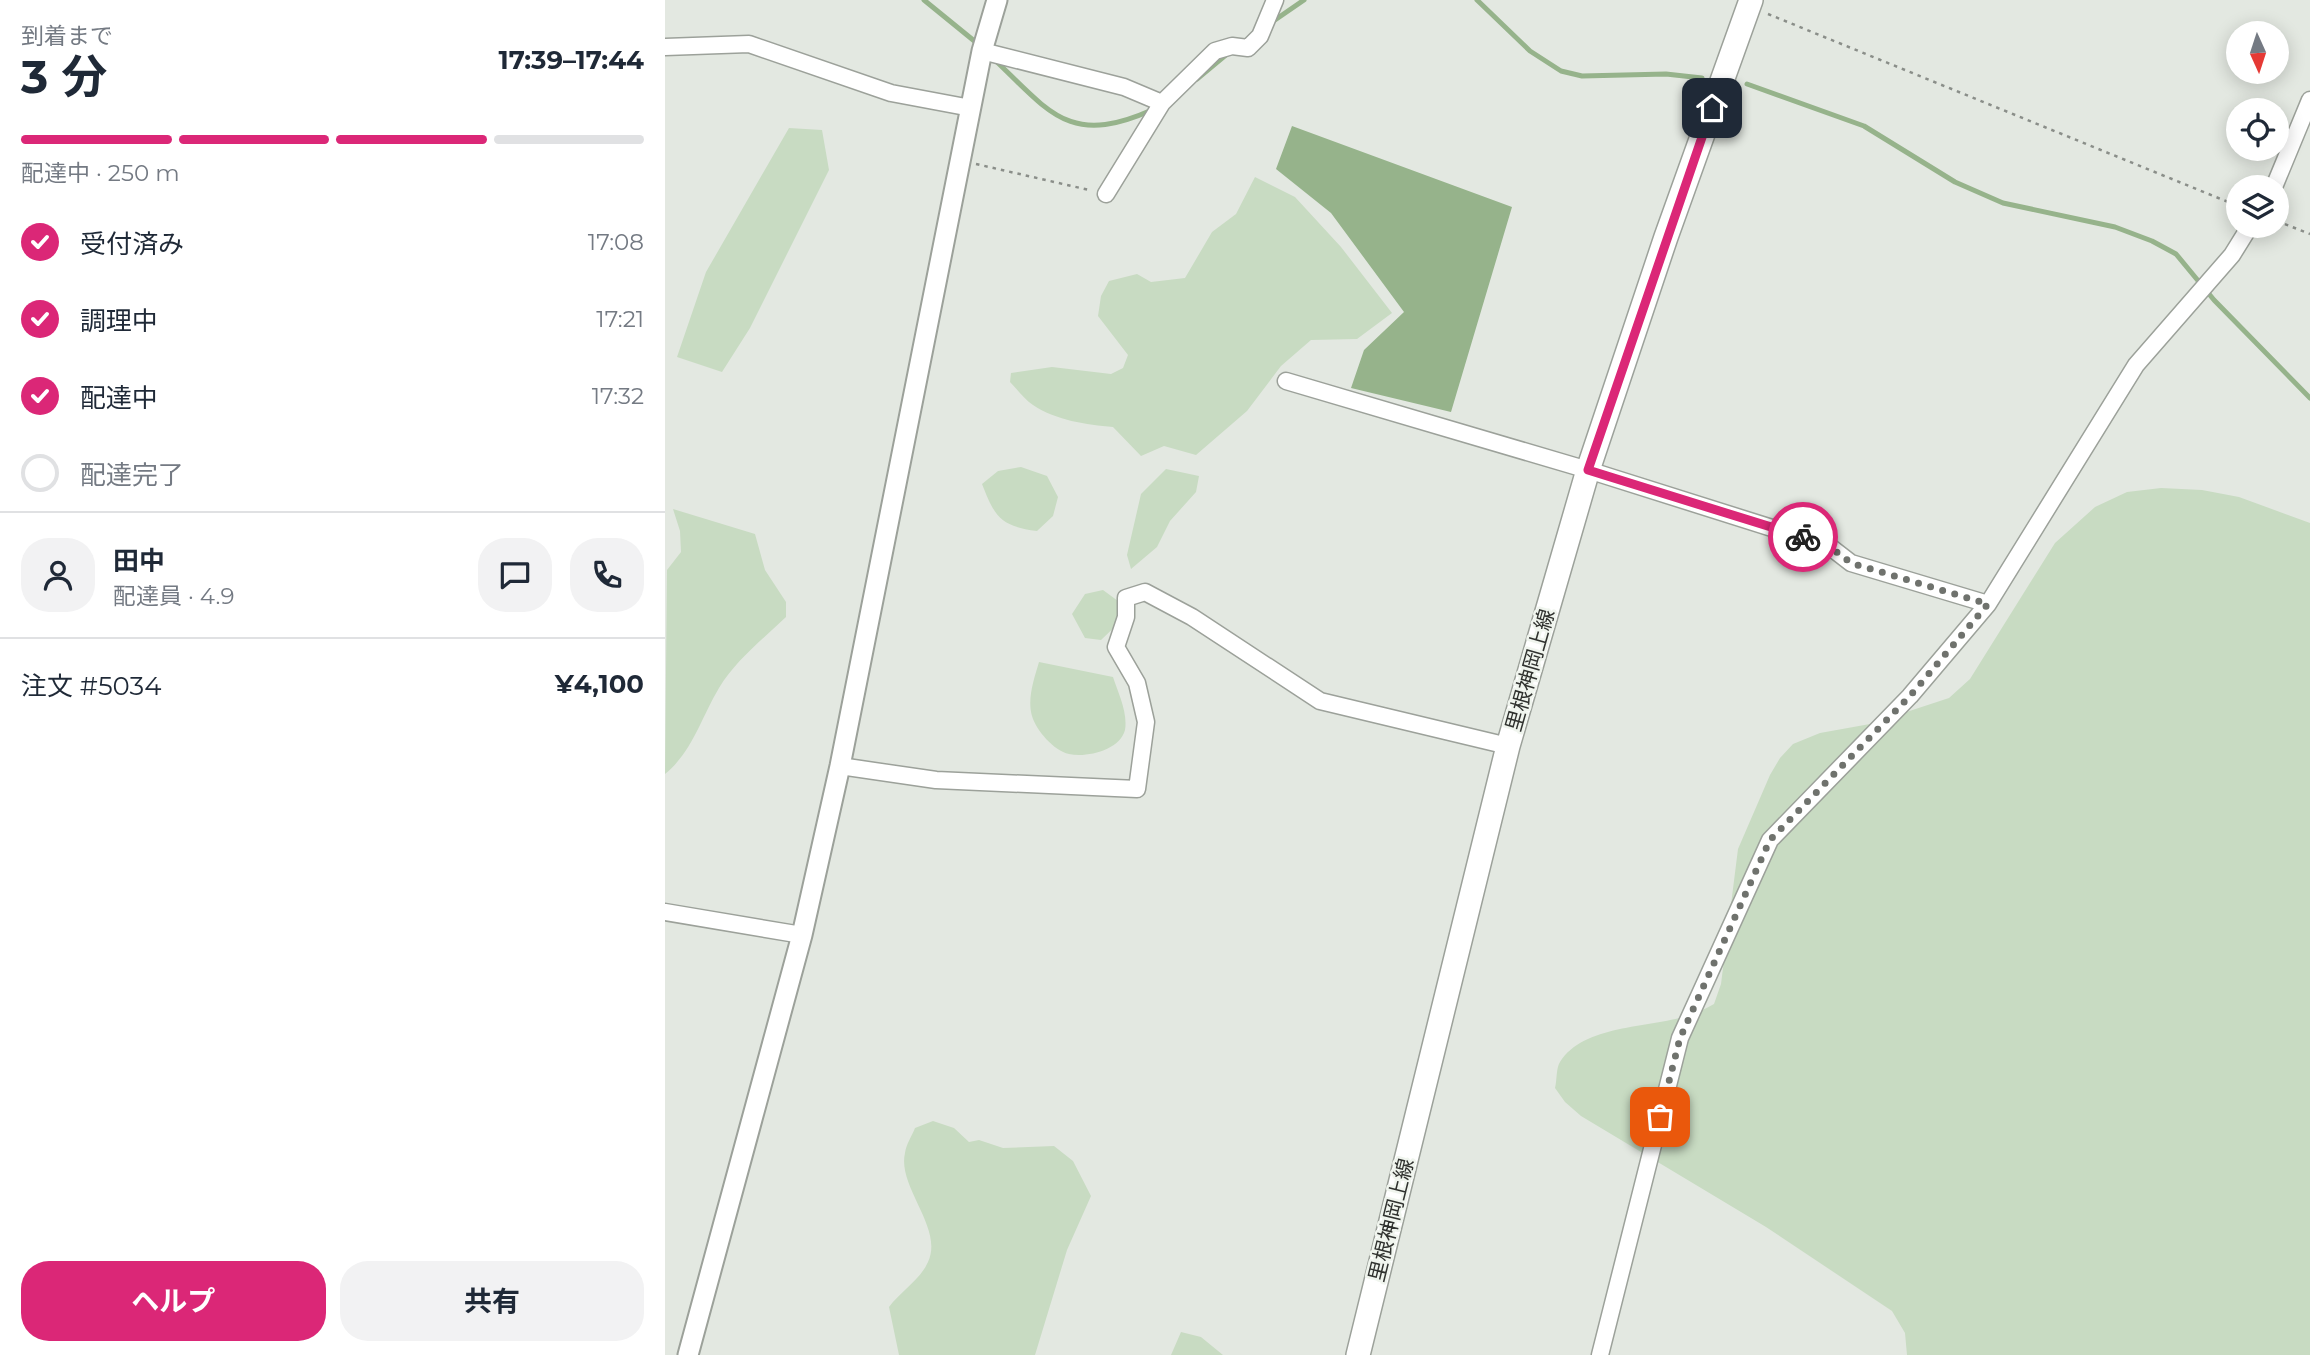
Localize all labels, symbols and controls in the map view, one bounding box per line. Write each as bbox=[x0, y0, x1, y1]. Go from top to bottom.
north arrow bbox=[2226, 21, 2289, 84]
map controls bbox=[2226, 21, 2289, 238]
text: 到着まで bbox=[21, 22, 113, 50]
text: 17:39–17:44 bbox=[498, 44, 644, 76]
text: 3 分 bbox=[21, 48, 107, 105]
pin bbox=[1682, 78, 1742, 138]
icon: home bbox=[1693, 89, 1731, 127]
button: locate bbox=[2226, 98, 2289, 161]
text: 配達中 · 250 m bbox=[21, 159, 180, 187]
button: layers bbox=[2226, 175, 2289, 238]
icon: check bbox=[21, 223, 59, 261]
text: 受付済み bbox=[80, 228, 184, 260]
text: 17:08 bbox=[588, 228, 644, 256]
icon: check bbox=[21, 300, 59, 338]
text: 調理中 bbox=[80, 305, 158, 337]
text: 17:21 bbox=[596, 305, 644, 333]
icon: check bbox=[21, 377, 59, 415]
text: 配達中 bbox=[80, 382, 158, 414]
text: 17:32 bbox=[592, 382, 644, 410]
text: 配達完了 bbox=[80, 459, 184, 491]
courier bbox=[1768, 502, 1838, 572]
icon: bike bbox=[1784, 518, 1822, 556]
button: person bbox=[21, 538, 95, 612]
button: chat bbox=[478, 538, 552, 612]
button: phone bbox=[570, 538, 644, 612]
text: 田中 bbox=[113, 545, 165, 577]
text: 配達員 · 4.9 bbox=[113, 582, 234, 610]
street label: 里根神岡上線 bbox=[1501, 606, 1559, 734]
text: ¥4,100 bbox=[555, 668, 644, 700]
text: 注文 #5034 bbox=[21, 670, 161, 702]
pin bbox=[1630, 1087, 1690, 1147]
icon: bag bbox=[1641, 1098, 1679, 1136]
street label: 里根神岡上線 bbox=[1364, 1156, 1418, 1284]
button: ヘルプ bbox=[21, 1261, 326, 1341]
button: 共有 bbox=[340, 1261, 644, 1341]

